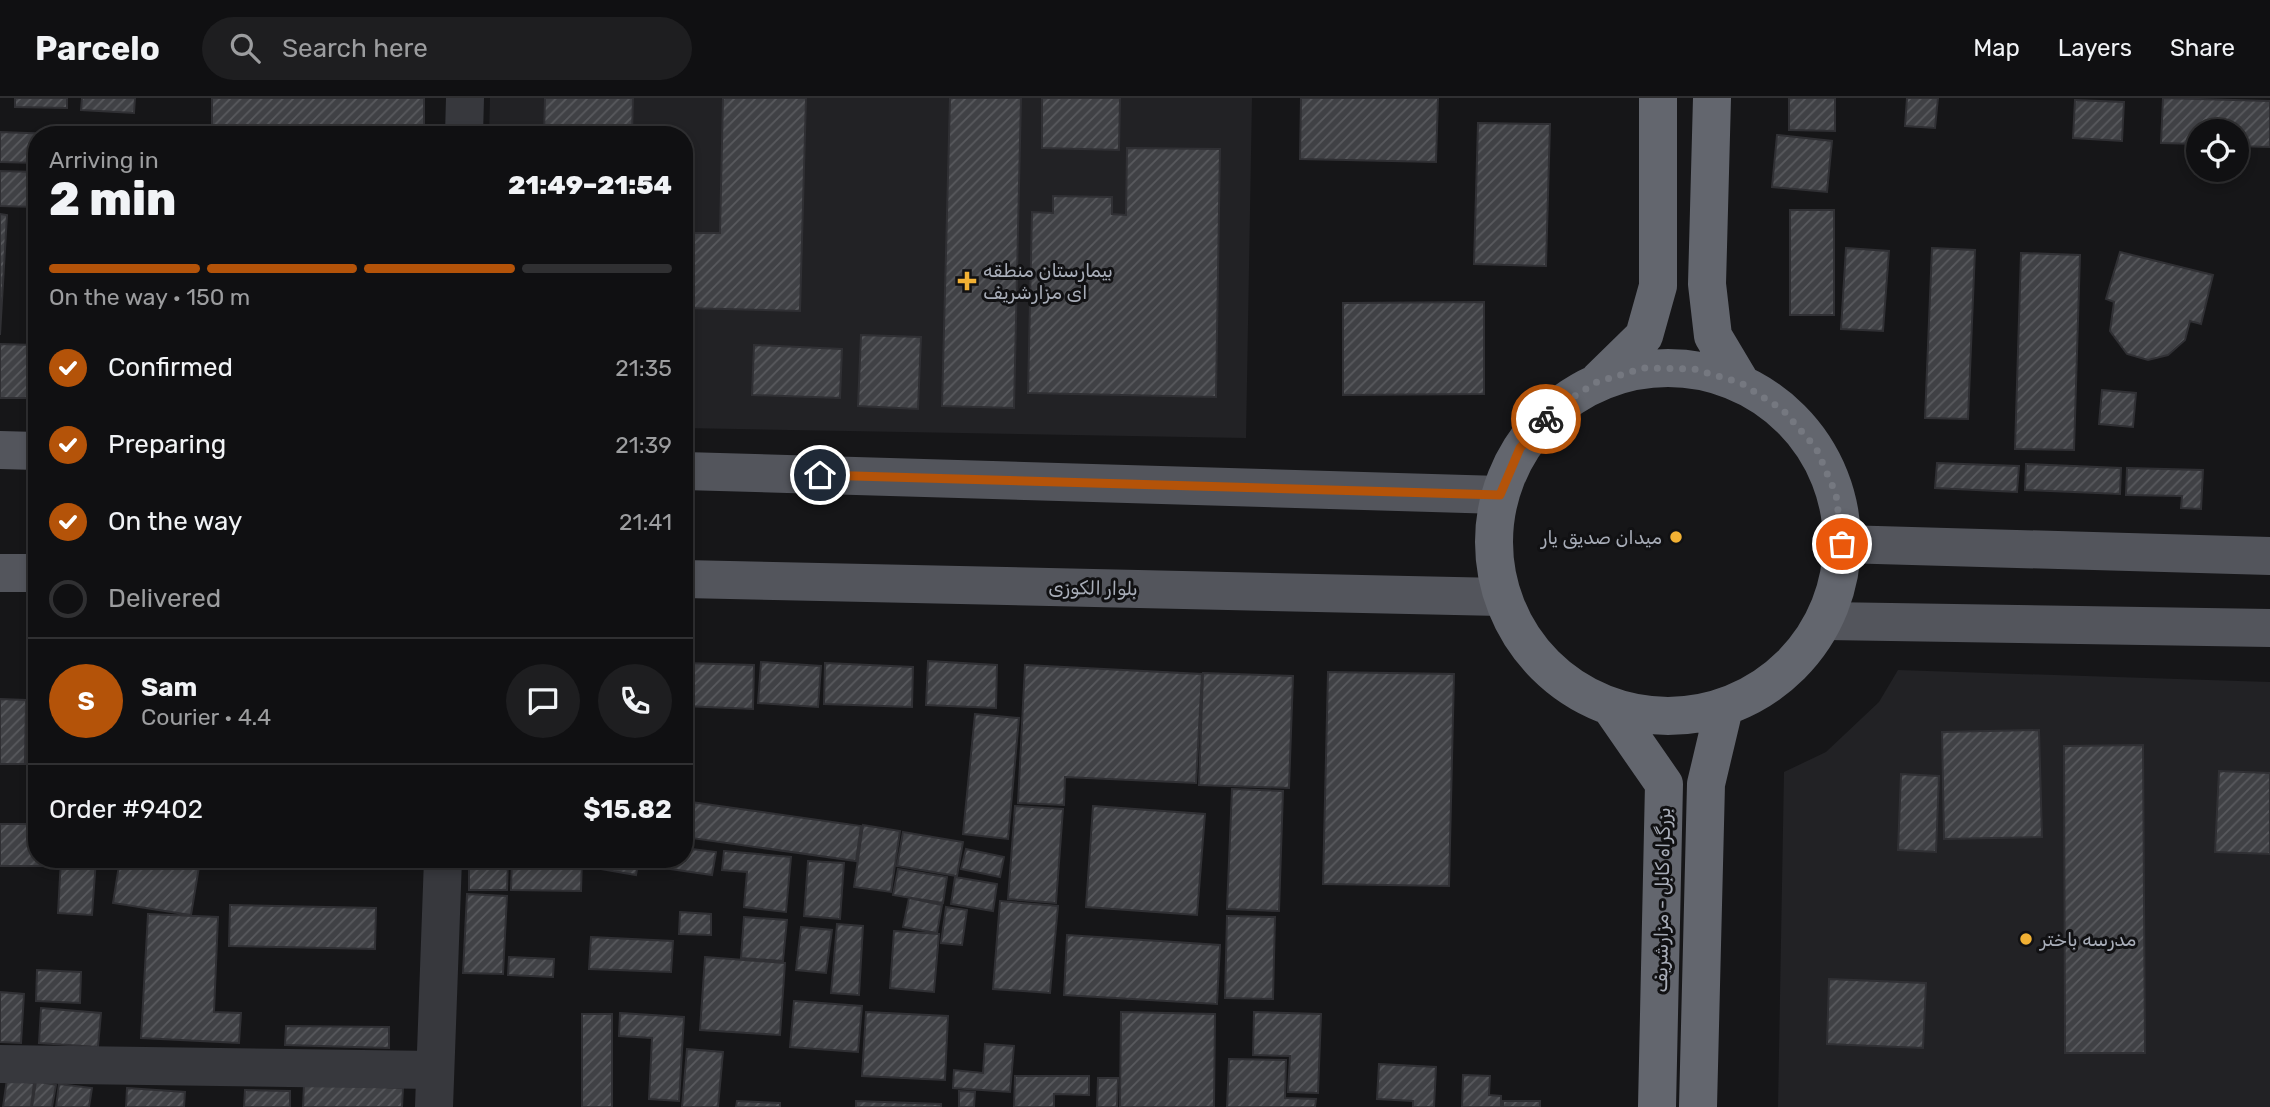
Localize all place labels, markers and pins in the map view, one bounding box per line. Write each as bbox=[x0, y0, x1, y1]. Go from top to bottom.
place label: بیمارستان منطقه ای مزارشریف bbox=[983, 259, 1113, 304]
marker: بیمارستان منطقه ای مزارشریف bbox=[957, 271, 977, 291]
pin bbox=[790, 445, 850, 505]
pin bbox=[1812, 514, 1872, 574]
place label: میدان صدیق یار bbox=[1540, 526, 1662, 549]
marker: میدان صدیق یار bbox=[1668, 529, 1684, 545]
place label: مدرسه باختر bbox=[2039, 928, 2136, 951]
marker: مدرسه باختر bbox=[2018, 931, 2034, 947]

